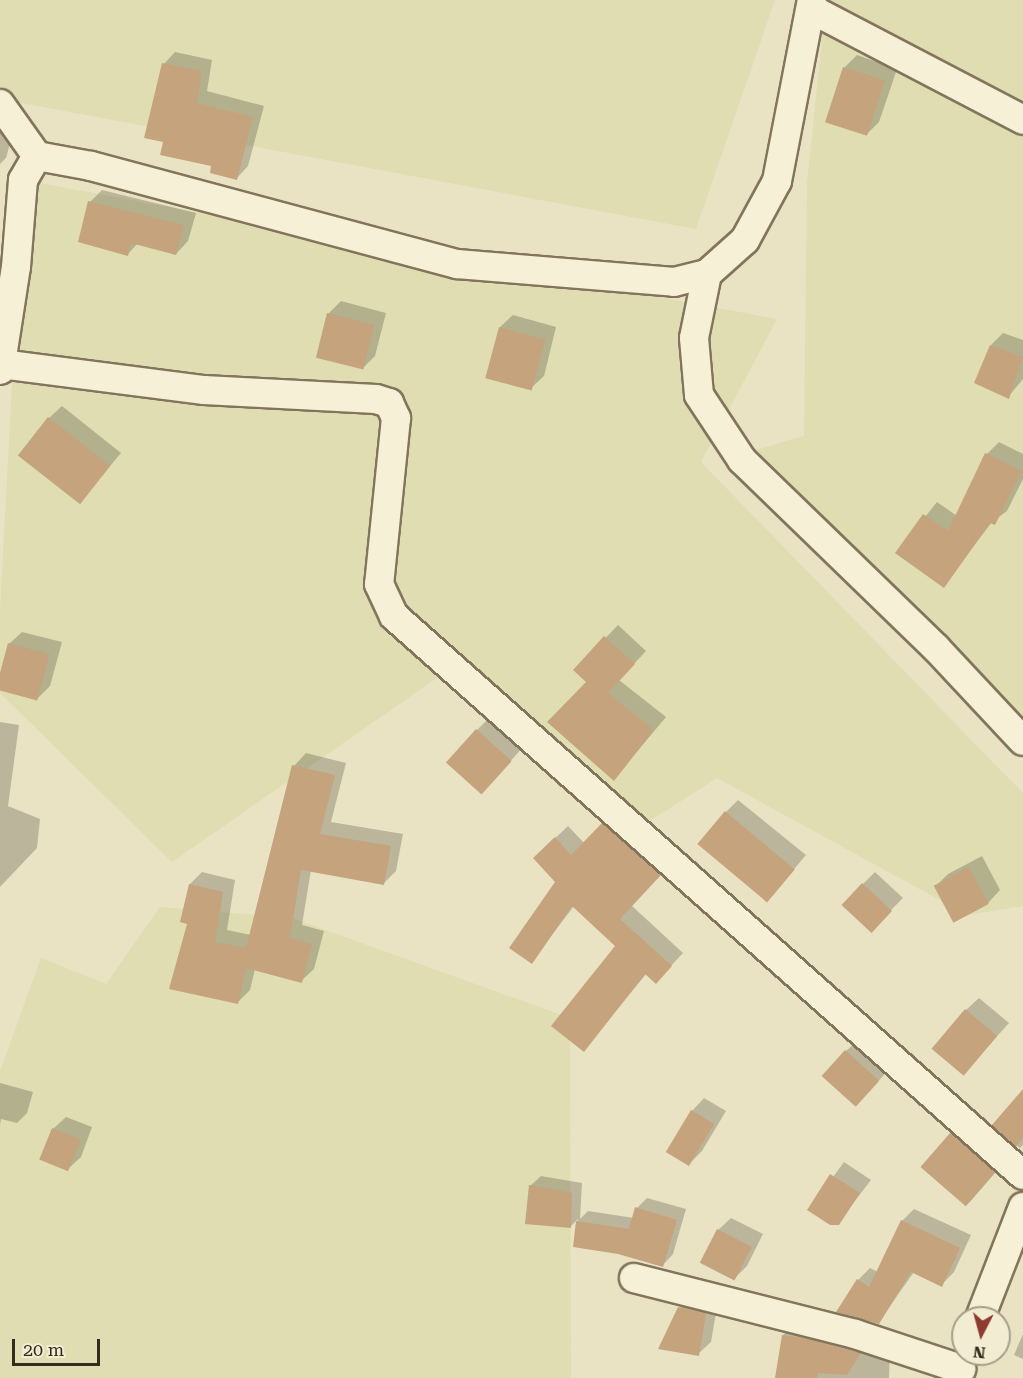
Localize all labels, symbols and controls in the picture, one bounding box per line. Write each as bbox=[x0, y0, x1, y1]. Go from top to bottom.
north arrow bbox=[951, 1306, 1011, 1366]
scale bar bbox=[15, 1327, 104, 1365]
text: 20 m bbox=[23, 1339, 64, 1360]
text: N bbox=[972, 1342, 986, 1363]

